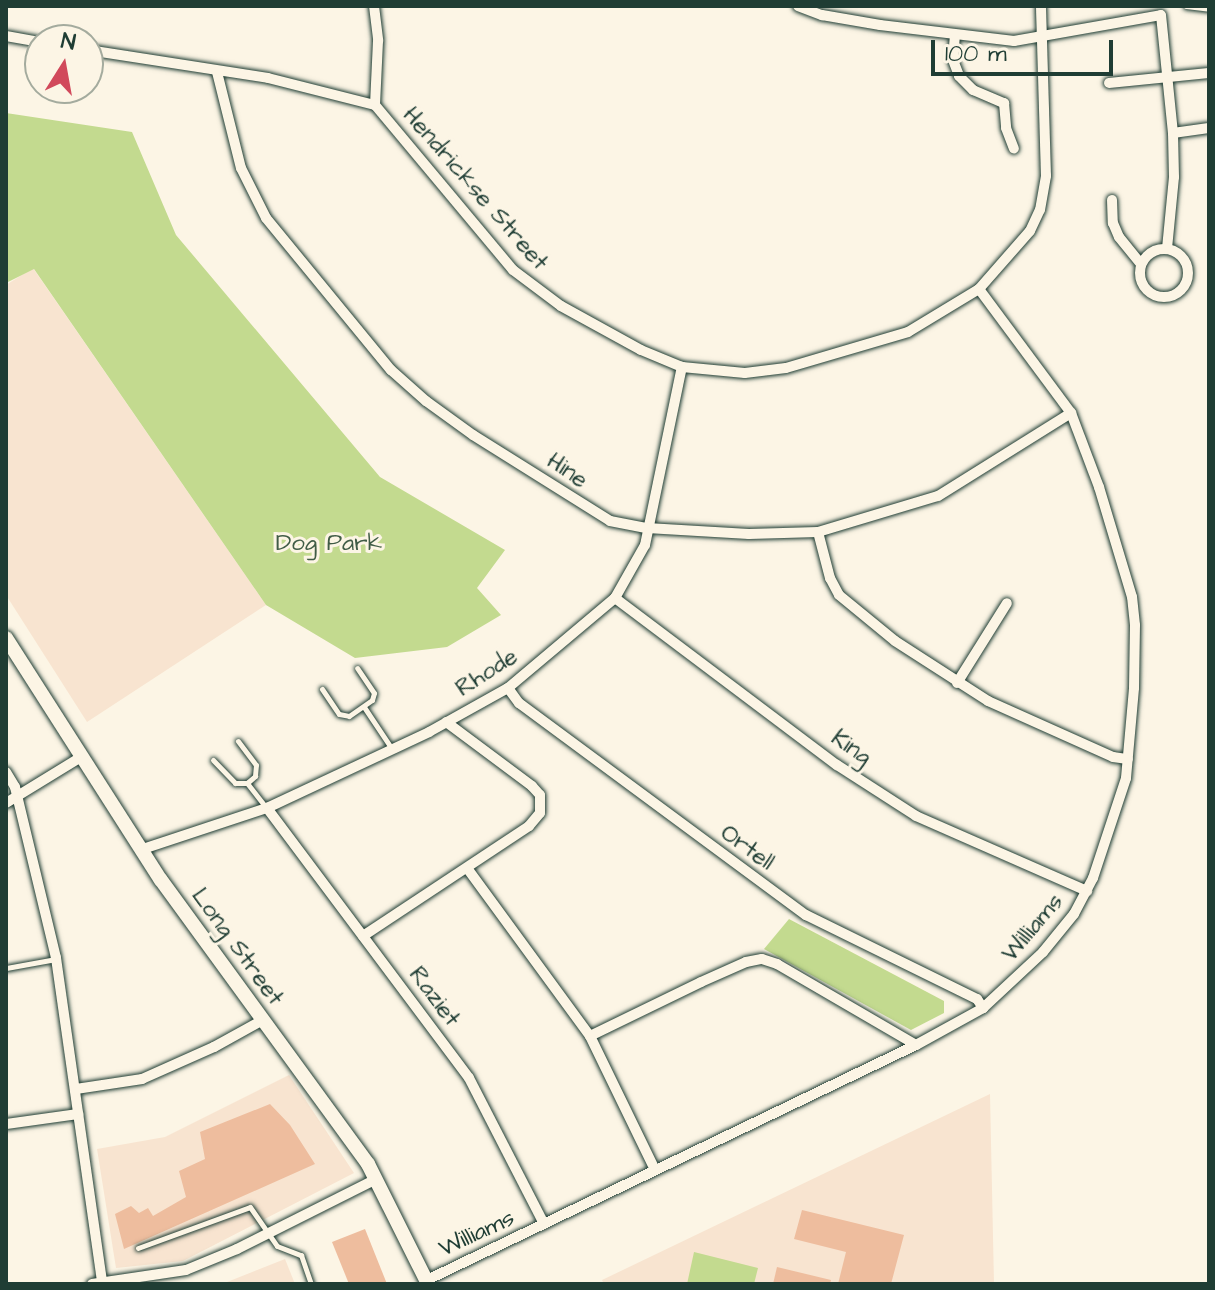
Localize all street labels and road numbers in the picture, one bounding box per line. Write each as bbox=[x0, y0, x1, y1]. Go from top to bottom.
street label: Hendrickse Street bbox=[396, 101, 554, 277]
street label: Hine bbox=[541, 447, 593, 495]
street label: Rhode bbox=[451, 642, 523, 704]
street label: King bbox=[825, 724, 877, 772]
street label: Ortell bbox=[714, 819, 780, 877]
street label: Long Street bbox=[185, 883, 289, 1011]
street label: Williams bbox=[996, 888, 1070, 968]
street label: Raziet bbox=[402, 961, 466, 1033]
street label: Williams bbox=[435, 1204, 519, 1264]

